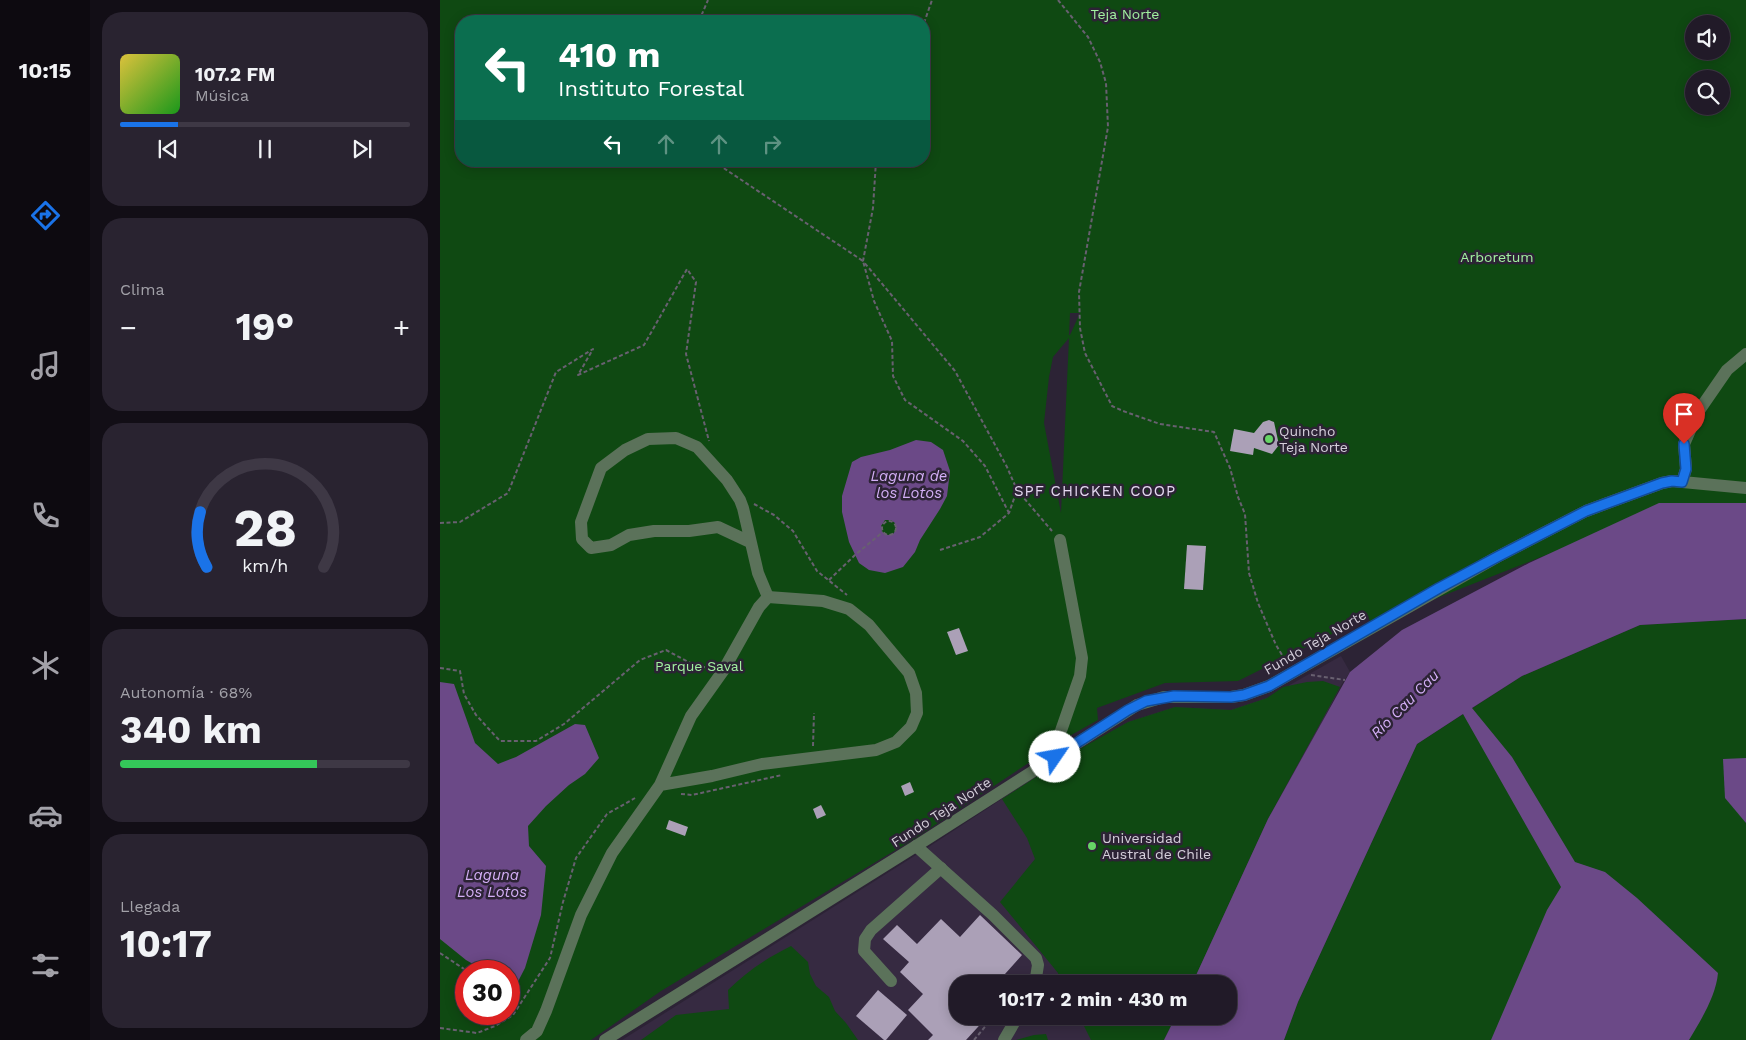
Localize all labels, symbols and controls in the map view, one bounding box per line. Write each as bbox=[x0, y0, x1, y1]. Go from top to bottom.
park label: Teja Norte bbox=[1091, 6, 1159, 22]
map controls bbox=[1685, 15, 1730, 115]
button: sound bbox=[1685, 15, 1730, 60]
text: 410 m bbox=[558, 34, 660, 76]
icon: left bbox=[475, 35, 540, 100]
text: 10:15 bbox=[19, 58, 71, 83]
text: 107.2 FM bbox=[195, 63, 275, 86]
button: search bbox=[1685, 70, 1730, 115]
text: Instituto Forestal bbox=[558, 76, 744, 101]
text: Música bbox=[195, 86, 249, 105]
icon: left bbox=[599, 130, 627, 158]
icon: ahead bbox=[652, 130, 680, 158]
icon: ahead bbox=[705, 130, 733, 158]
icon: right bbox=[758, 130, 786, 158]
icon: previous bbox=[154, 135, 182, 163]
icon: pause bbox=[251, 135, 279, 163]
icon: next bbox=[348, 135, 376, 163]
icon: directions bbox=[28, 198, 63, 233]
park label: Arboretum bbox=[1460, 249, 1534, 265]
text: Clima bbox=[120, 280, 164, 299]
text: 19° bbox=[236, 305, 294, 349]
text: − bbox=[120, 311, 137, 344]
text: + bbox=[393, 311, 410, 344]
icon: music bbox=[28, 348, 63, 383]
pin bbox=[1663, 393, 1705, 444]
icon: arrive bbox=[1670, 400, 1698, 428]
place label: Quincho Teja Norte bbox=[1279, 423, 1348, 455]
marker: Quincho Teja Norte bbox=[1263, 433, 1275, 445]
water label: Laguna de los Lotos bbox=[871, 467, 947, 502]
district label: SPF CHICKEN COOP bbox=[1014, 482, 1176, 500]
icon: phone bbox=[28, 498, 63, 533]
text: 28 bbox=[233, 498, 297, 559]
text: km/h bbox=[242, 555, 288, 576]
street label: Fundo Teja Norte bbox=[1261, 606, 1369, 678]
icon: climate bbox=[28, 648, 63, 683]
park label: Parque Saval bbox=[655, 658, 744, 674]
water label: Río Cau Cau bbox=[1367, 666, 1443, 742]
text: Autonomía · 68% bbox=[120, 683, 252, 702]
text: 340 km bbox=[120, 708, 262, 752]
position arrow bbox=[1028, 730, 1080, 782]
street label: Fundo Teja Norte bbox=[888, 774, 994, 850]
icon: car bbox=[28, 798, 63, 833]
place label: Universidad Austral de Chile bbox=[1102, 830, 1211, 862]
marker: Universidad Austral de Chile bbox=[1086, 840, 1098, 852]
water label: Laguna Los Lotos bbox=[457, 866, 527, 901]
text: Llegada bbox=[120, 897, 180, 916]
text: 10:17 bbox=[120, 922, 212, 966]
icon: filters bbox=[28, 948, 63, 983]
speed limit sign: 30 bbox=[455, 960, 520, 1025]
text: 10:17 · 2 min · 430 m bbox=[999, 988, 1187, 1011]

